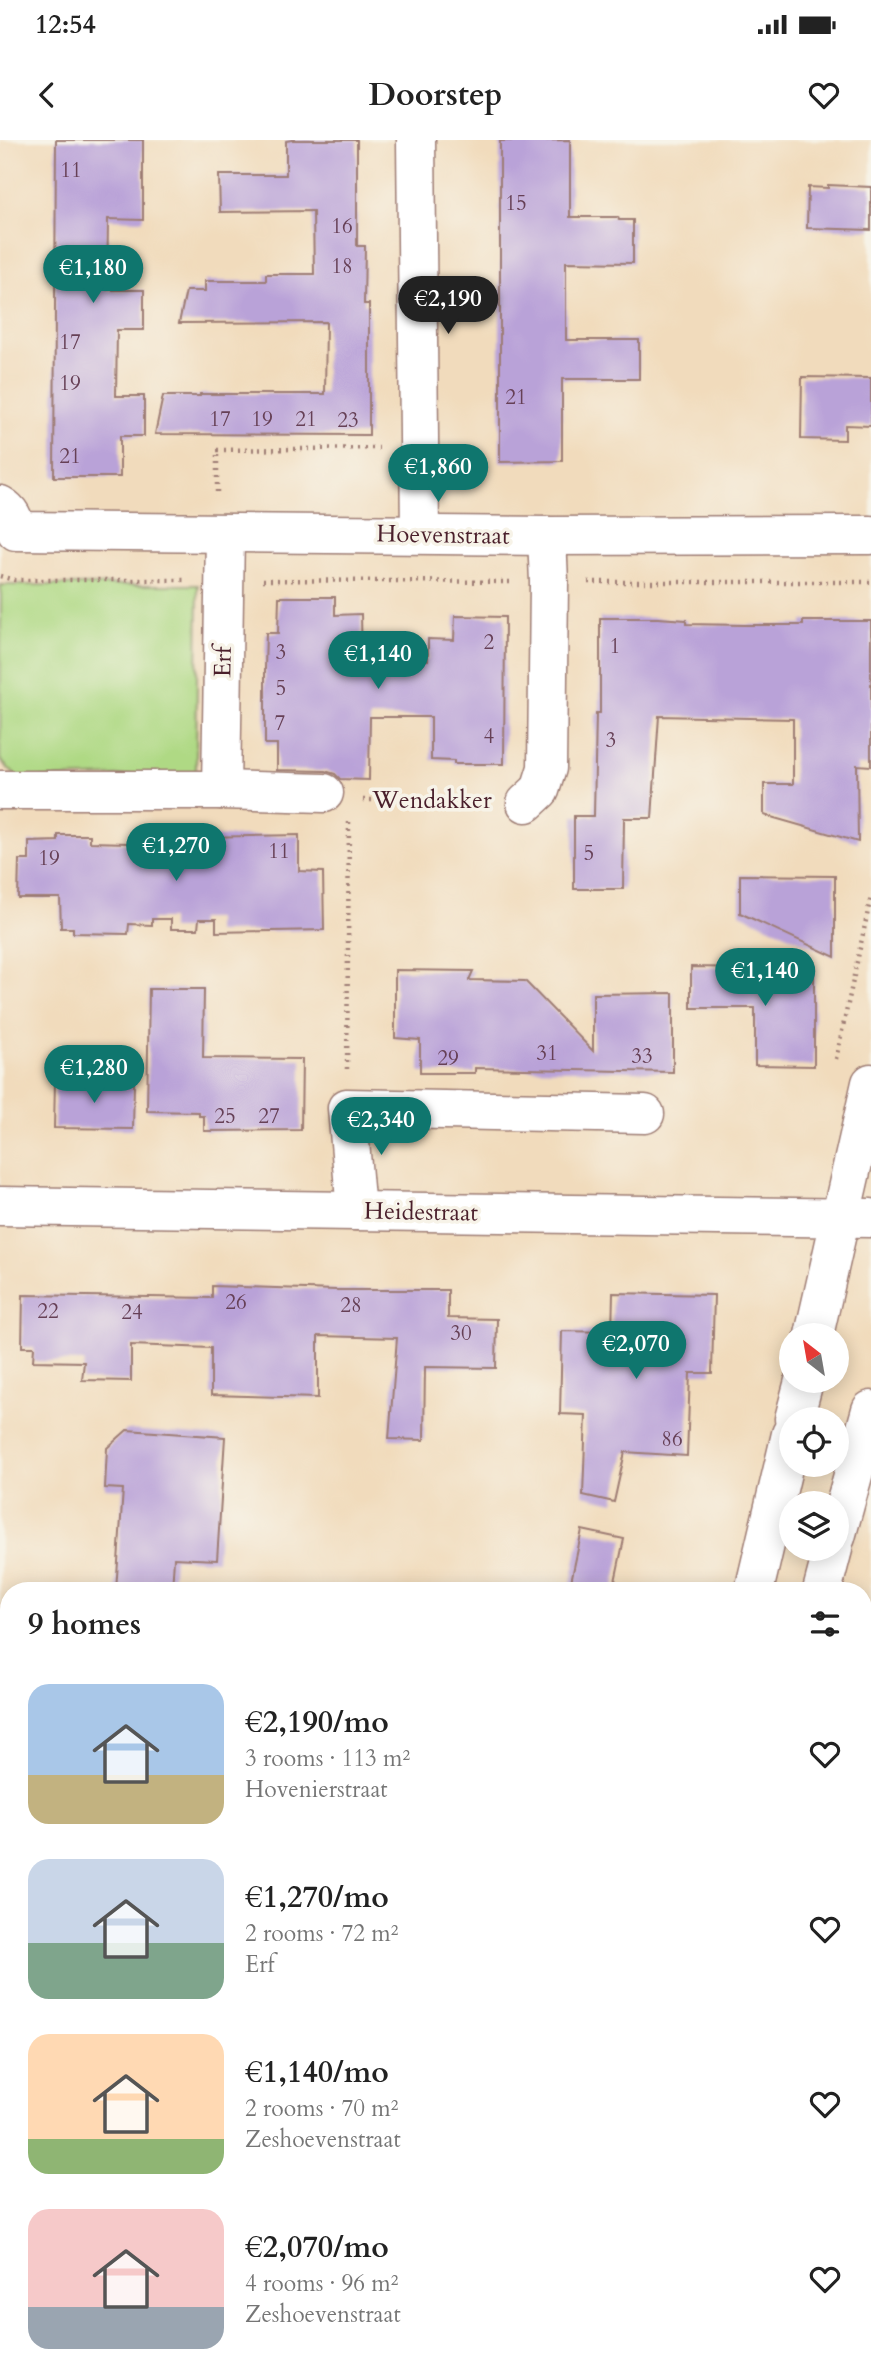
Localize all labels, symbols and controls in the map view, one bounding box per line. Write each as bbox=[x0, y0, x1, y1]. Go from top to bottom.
text: 12:54 bbox=[35, 7, 96, 42]
text: Doorstep bbox=[369, 73, 502, 117]
icon: back bbox=[28, 76, 66, 114]
icon: heart bbox=[805, 76, 843, 114]
house number: 11 bbox=[60, 156, 82, 185]
house number: 15 bbox=[505, 189, 527, 218]
house number: 16 bbox=[331, 212, 353, 241]
pin: €1,180 bbox=[36, 246, 150, 305]
text: €1,180 bbox=[59, 252, 127, 283]
house number: 18 bbox=[331, 252, 353, 281]
pin: €2,190 bbox=[391, 276, 505, 336]
text: €2,190 bbox=[414, 283, 482, 314]
house number: 17 bbox=[59, 328, 81, 357]
house number: 19 bbox=[59, 369, 81, 398]
house number: 21 bbox=[505, 383, 527, 412]
house number: 17 bbox=[209, 405, 231, 434]
house number: 19 bbox=[251, 405, 273, 434]
house number: 21 bbox=[295, 405, 317, 434]
house number: 23 bbox=[337, 406, 359, 435]
house number: 21 bbox=[59, 442, 81, 471]
pin: €1,860 bbox=[381, 444, 495, 504]
text: €1,860 bbox=[404, 451, 472, 482]
street label: Hoevenstraat bbox=[376, 517, 510, 553]
house number: 2 bbox=[484, 628, 495, 657]
pin: €1,140 bbox=[321, 631, 435, 691]
house number: 1 bbox=[610, 632, 620, 661]
house number: 3 bbox=[276, 638, 286, 667]
text: €1,140 bbox=[344, 638, 412, 669]
street label: Erf bbox=[206, 643, 240, 678]
house number: 5 bbox=[276, 674, 286, 703]
house number: 7 bbox=[275, 709, 286, 738]
house number: 4 bbox=[484, 722, 495, 751]
house number: 3 bbox=[606, 726, 616, 755]
street label: Wendakker bbox=[371, 784, 492, 817]
pin: €1,270 bbox=[119, 824, 233, 883]
text: €1,270 bbox=[142, 830, 210, 861]
house number: 11 bbox=[268, 837, 290, 866]
house number: 5 bbox=[584, 839, 594, 868]
house number: 19 bbox=[38, 844, 60, 873]
pin: €1,140 bbox=[708, 948, 822, 1008]
text: €1,140 bbox=[731, 955, 799, 986]
house number: 31 bbox=[536, 1039, 558, 1068]
house number: 33 bbox=[631, 1042, 653, 1071]
house number: 29 bbox=[437, 1044, 459, 1073]
pin: €1,280 bbox=[37, 1046, 151, 1105]
text: €1,280 bbox=[60, 1052, 128, 1083]
pin: €2,340 bbox=[324, 1098, 438, 1157]
house number: 25 bbox=[214, 1102, 236, 1131]
house number: 27 bbox=[258, 1102, 280, 1131]
text: €2,340 bbox=[347, 1104, 415, 1135]
street label: Heidestraat bbox=[364, 1195, 479, 1230]
house number: 26 bbox=[225, 1288, 247, 1317]
house number: 28 bbox=[340, 1291, 362, 1320]
house number: 22 bbox=[37, 1297, 59, 1326]
house number: 24 bbox=[121, 1298, 143, 1327]
house number: 30 bbox=[450, 1319, 472, 1348]
pin: €2,070 bbox=[579, 1322, 693, 1381]
north arrow bbox=[779, 1323, 849, 1393]
map controls bbox=[779, 1323, 849, 1561]
text: €2,070 bbox=[602, 1328, 670, 1359]
button: locate bbox=[779, 1407, 849, 1477]
house number: 86 bbox=[661, 1425, 683, 1454]
button: layers bbox=[779, 1491, 849, 1561]
text: 9 homes bbox=[28, 1604, 141, 1645]
icon: filters bbox=[806, 1605, 844, 1643]
text: €2,190/mo bbox=[245, 1702, 389, 1743]
icon: home bbox=[84, 1712, 168, 1796]
icon: heart bbox=[806, 1735, 844, 1773]
text: 3 rooms · 113 m² bbox=[245, 1743, 410, 1774]
text: Hovenierstraat bbox=[245, 1774, 388, 1805]
text: €1,270/mo bbox=[245, 1877, 389, 1918]
icon: home bbox=[84, 1887, 168, 1971]
icon: heart bbox=[806, 1910, 844, 1948]
text: 2 rooms · 72 m² bbox=[245, 1918, 398, 1949]
text: Erf bbox=[245, 1949, 275, 1980]
text: €1,140/mo bbox=[245, 2052, 389, 2093]
icon: home bbox=[84, 2062, 168, 2146]
icon: heart bbox=[806, 2085, 844, 2123]
text: 2 rooms · 70 m² bbox=[245, 2093, 398, 2124]
text: Zeshoevenstraat bbox=[245, 2124, 401, 2155]
text: €2,070/mo bbox=[245, 2227, 389, 2268]
icon: home bbox=[84, 2237, 168, 2321]
icon: heart bbox=[806, 2260, 844, 2298]
text: 4 rooms · 96 m² bbox=[245, 2268, 398, 2299]
text: Zeshoevenstraat bbox=[245, 2299, 401, 2330]

